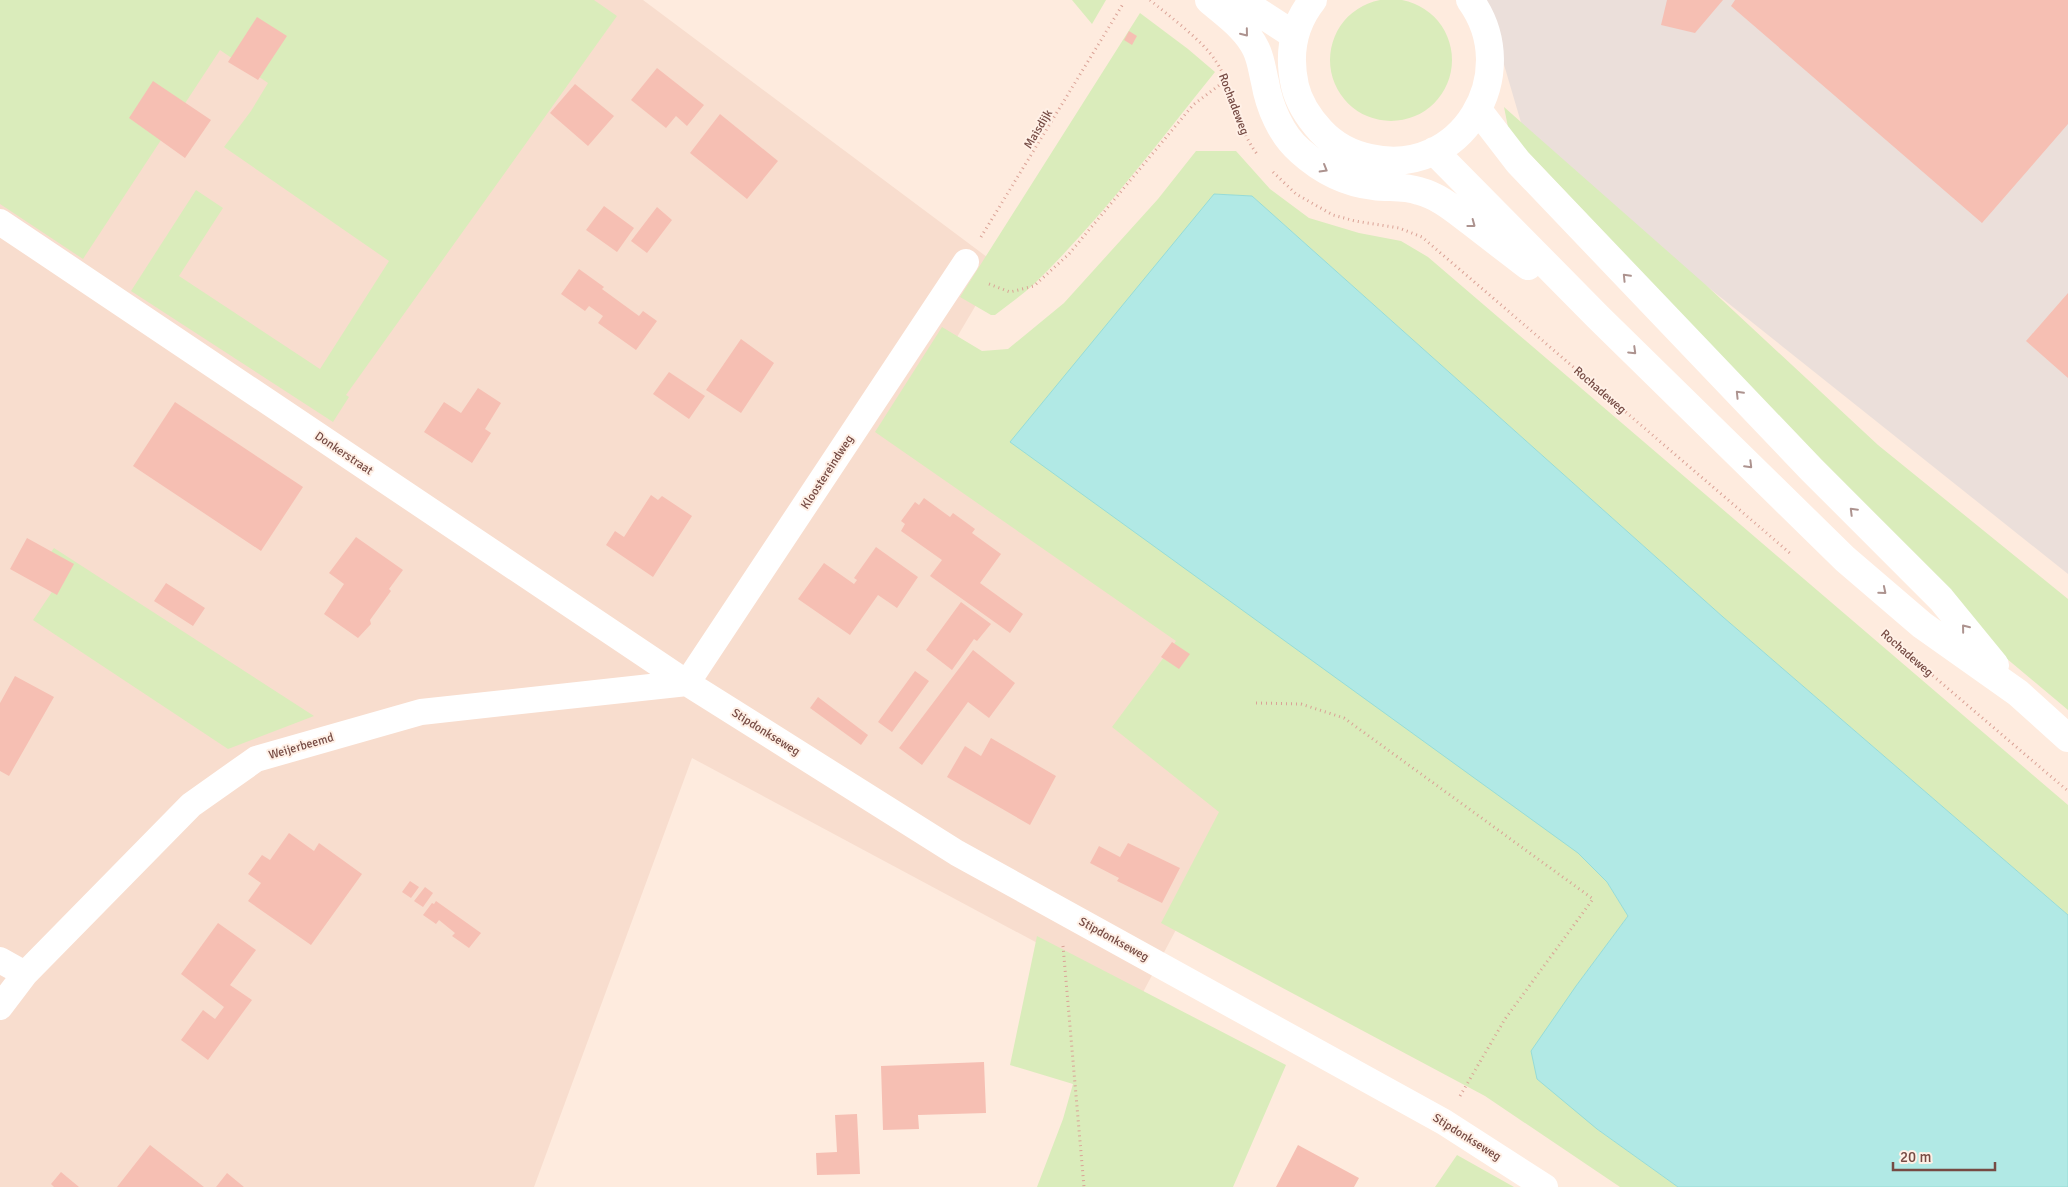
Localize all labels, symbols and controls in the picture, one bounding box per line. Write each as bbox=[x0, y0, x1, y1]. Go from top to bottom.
one-way arrow bbox=[1239, 27, 1247, 36]
street label: Rochadeweg bbox=[1215, 71, 1252, 137]
street label: Maisdijk bbox=[1021, 107, 1056, 152]
one-way arrow bbox=[1318, 162, 1327, 172]
one-way arrow bbox=[1466, 218, 1475, 226]
one-way arrow bbox=[1623, 274, 1632, 283]
one-way arrow bbox=[1627, 345, 1636, 354]
street label: Rochadeweg bbox=[1570, 364, 1629, 417]
one-way arrow bbox=[1736, 391, 1745, 400]
street label: Donkerstraat bbox=[312, 429, 376, 478]
street label: Kloostereindweg bbox=[798, 432, 857, 512]
one-way arrow bbox=[1743, 459, 1752, 468]
one-way arrow bbox=[1850, 507, 1859, 516]
one-way arrow bbox=[1877, 585, 1886, 594]
one-way arrow bbox=[1962, 625, 1970, 634]
street label: Rochadeweg bbox=[1877, 627, 1936, 680]
street label: Stipdonkseweg bbox=[729, 705, 803, 759]
street label: Weijerbeemd bbox=[267, 730, 335, 763]
street label: Stipdonkseweg bbox=[1076, 914, 1151, 965]
street label: Stipdonkseweg bbox=[1430, 1110, 1504, 1164]
scale bar bbox=[1893, 1140, 1996, 1172]
text: 20 m bbox=[1900, 1148, 1931, 1166]

